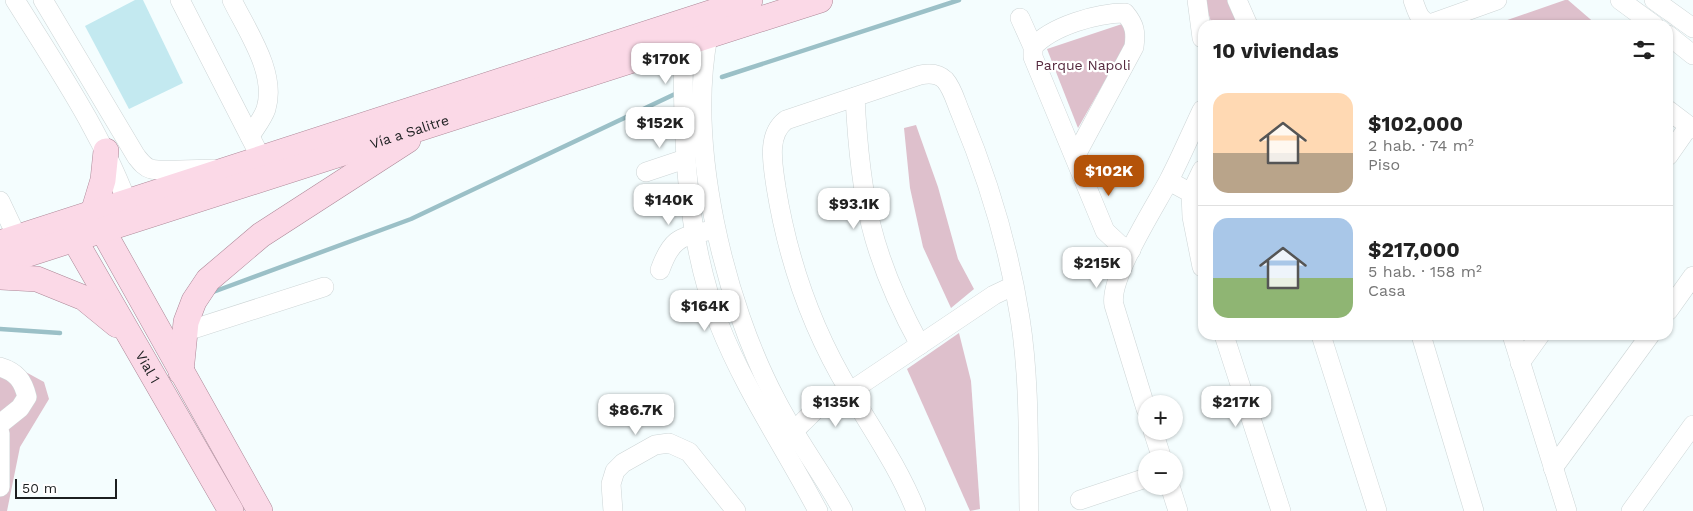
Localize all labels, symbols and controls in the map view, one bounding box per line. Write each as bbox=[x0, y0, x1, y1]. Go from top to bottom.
icon: filters bbox=[1630, 36, 1658, 64]
text: 10 viviendas bbox=[1213, 38, 1339, 63]
pin: $170K bbox=[631, 42, 701, 85]
text: $170K bbox=[642, 49, 690, 68]
park label: Parque Napoli bbox=[1035, 57, 1131, 73]
pin: $152K bbox=[625, 106, 695, 149]
text: $102,000 bbox=[1368, 111, 1463, 136]
street label: Vía a Salitre bbox=[368, 112, 451, 152]
text: $152K bbox=[636, 113, 684, 132]
icon: home bbox=[1253, 113, 1313, 173]
text: 2 hab. · 74 m² bbox=[1368, 136, 1474, 155]
pin: $102K bbox=[1074, 154, 1144, 197]
text: Piso bbox=[1368, 155, 1400, 174]
text: $102K bbox=[1085, 161, 1133, 180]
pin: $140K bbox=[634, 184, 704, 226]
pin: $93.1K bbox=[813, 188, 895, 230]
text: $140K bbox=[645, 190, 693, 209]
text: $93.1K bbox=[829, 194, 879, 213]
text: $217,000 bbox=[1368, 237, 1460, 262]
icon: home bbox=[1253, 238, 1313, 298]
pin: $215K bbox=[1062, 246, 1132, 289]
text: $215K bbox=[1073, 253, 1121, 272]
text: 5 hab. · 158 m² bbox=[1368, 262, 1482, 281]
text: Casa bbox=[1368, 281, 1406, 300]
pin: $164K bbox=[670, 290, 740, 332]
text: $164K bbox=[681, 296, 729, 315]
street label: Vial 1 bbox=[132, 348, 164, 386]
pin: $135K bbox=[801, 386, 871, 428]
pin: $217K bbox=[1201, 386, 1271, 428]
text: $135K bbox=[812, 392, 860, 411]
text: $217K bbox=[1212, 392, 1260, 411]
pin: $86.7K bbox=[595, 394, 677, 436]
map controls bbox=[1138, 395, 1183, 495]
button: + bbox=[1138, 395, 1183, 440]
text: $86.7K bbox=[609, 400, 663, 419]
button: − bbox=[1138, 450, 1183, 495]
scale bar bbox=[15, 476, 118, 499]
text: 50 m bbox=[22, 480, 57, 496]

